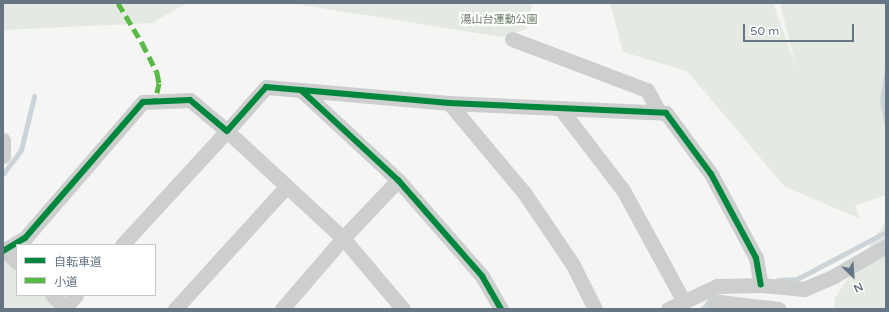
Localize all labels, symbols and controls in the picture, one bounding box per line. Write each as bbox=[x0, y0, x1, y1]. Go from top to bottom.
park label: 湯山台運動公園 bbox=[461, 13, 537, 27]
scale bar bbox=[745, 16, 856, 42]
text: 50 m bbox=[750, 24, 779, 38]
legend bbox=[16, 244, 156, 296]
text: 自転車道 bbox=[54, 255, 102, 269]
north arrow bbox=[833, 256, 873, 296]
text: 小道 bbox=[54, 275, 78, 289]
text: N bbox=[852, 280, 865, 295]

